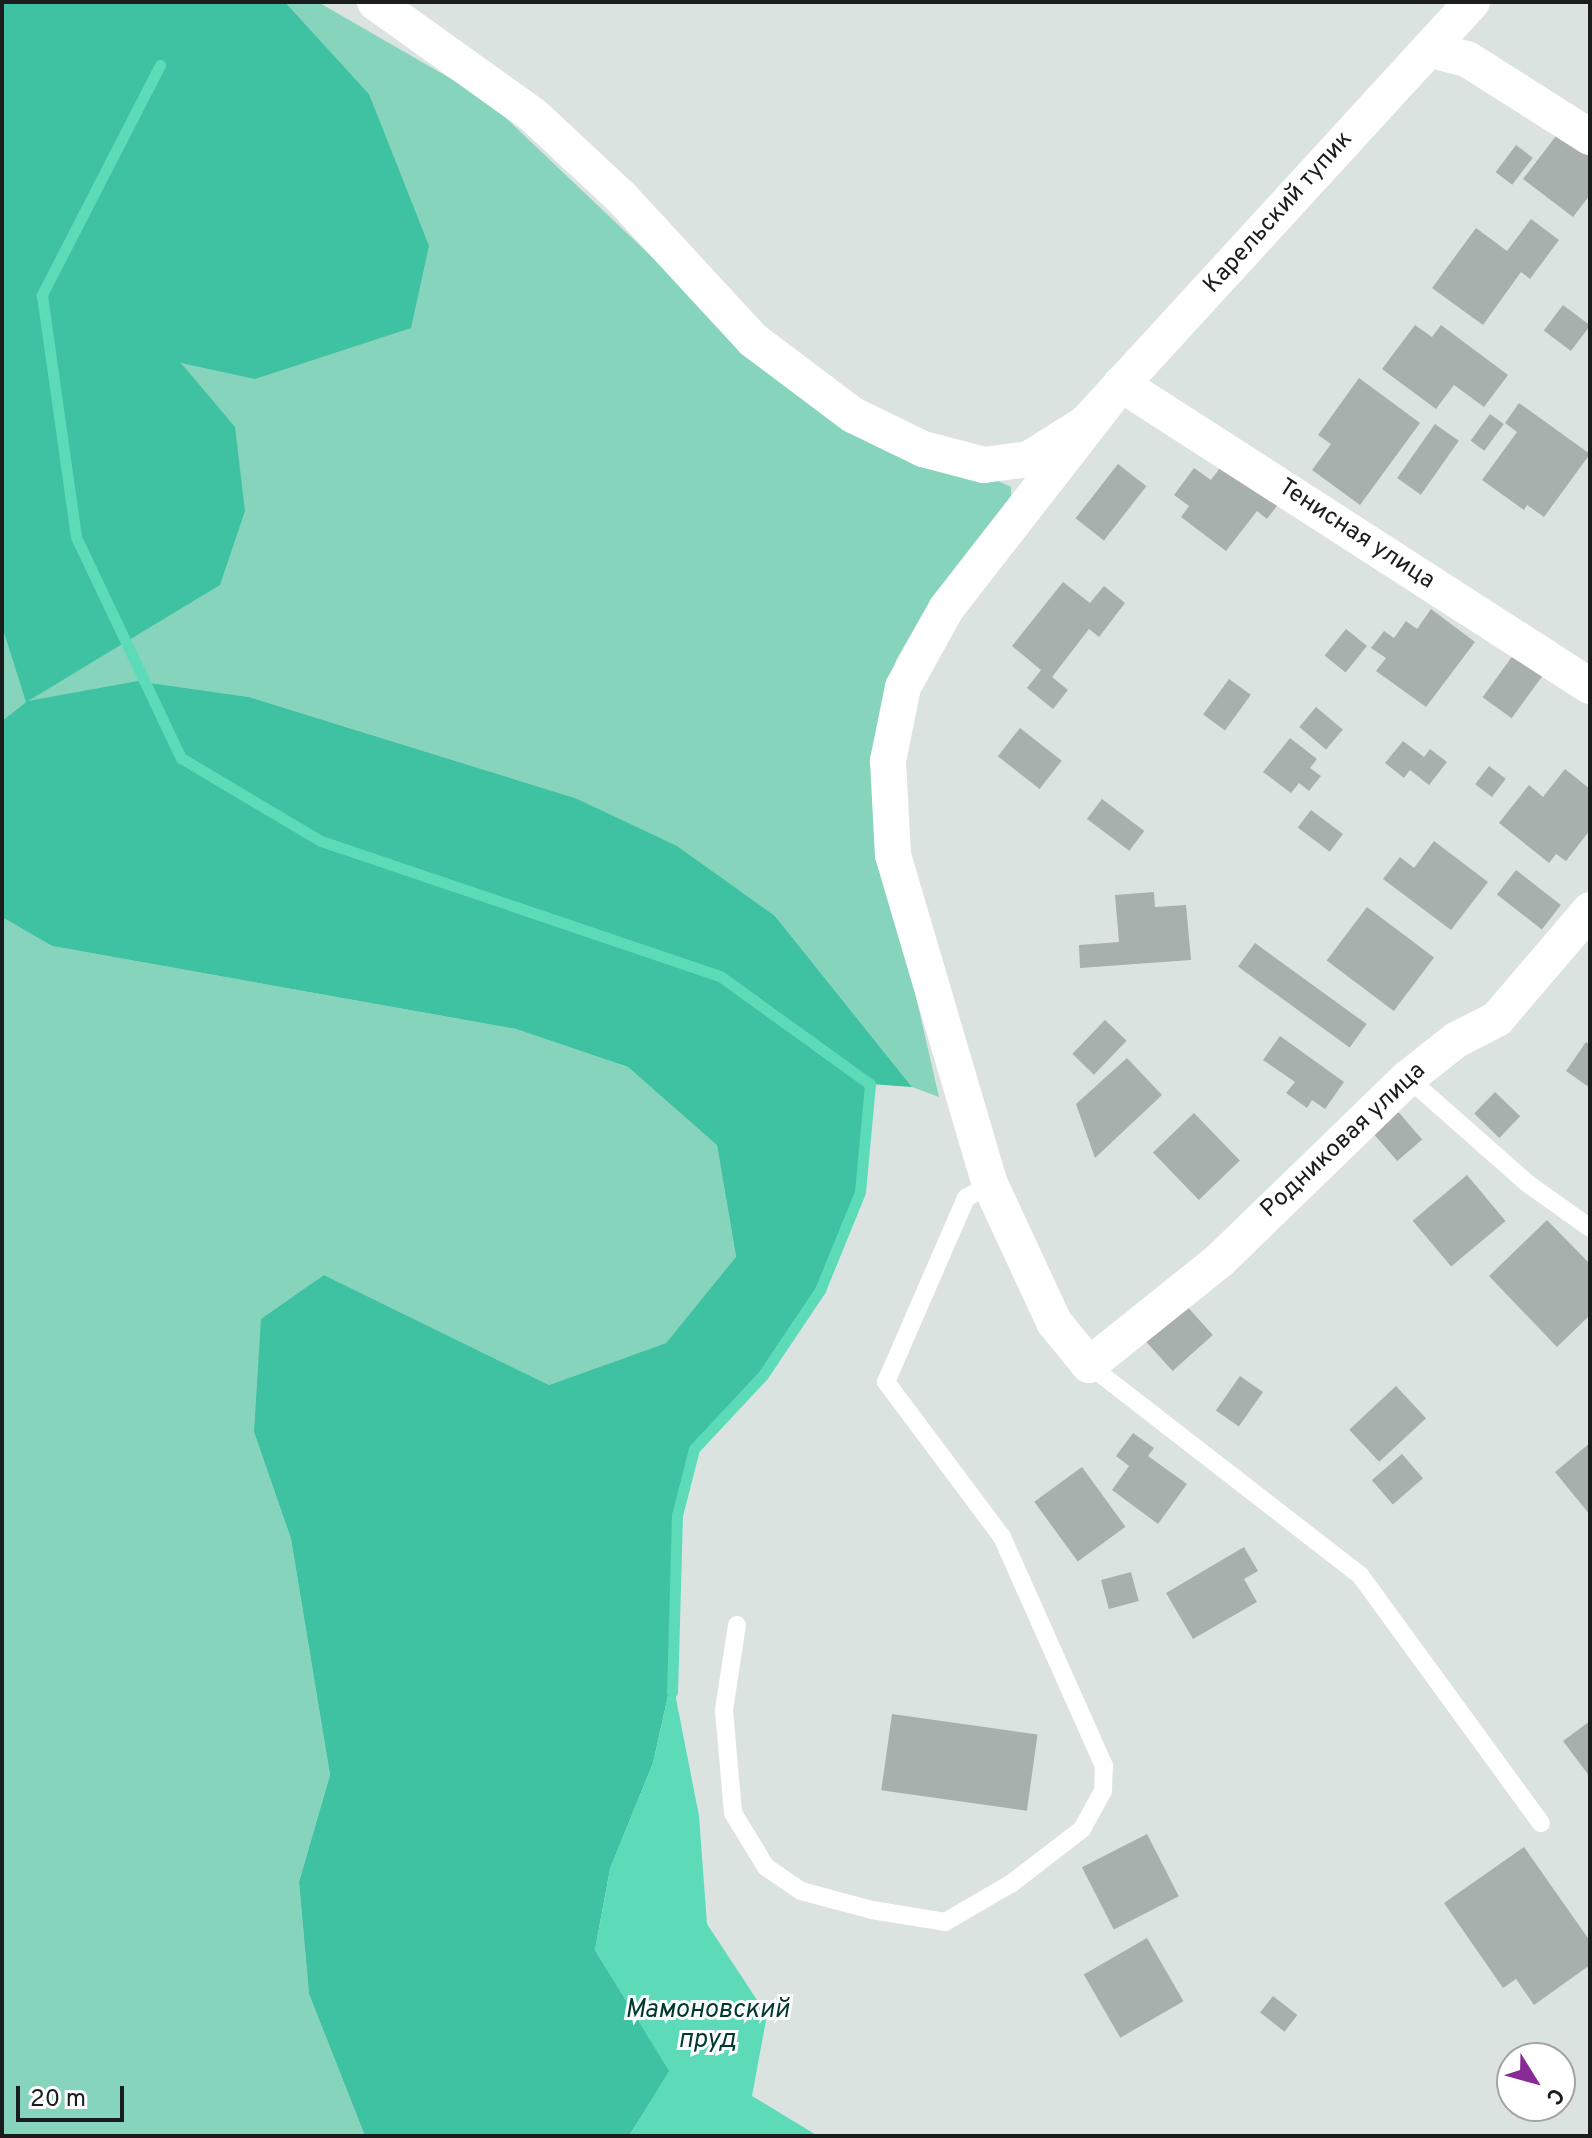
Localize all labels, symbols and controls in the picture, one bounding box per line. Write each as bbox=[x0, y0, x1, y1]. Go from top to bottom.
street label: Карельский тупик bbox=[1198, 126, 1360, 300]
street label: Тенисная улица bbox=[1272, 474, 1440, 596]
street label: Родниковая улица bbox=[1256, 1057, 1432, 1225]
water label: Мамоновский пруд bbox=[625, 1995, 789, 2056]
north arrow bbox=[1496, 2042, 1576, 2122]
scale bar bbox=[20, 2070, 128, 2120]
text: С bbox=[1539, 2082, 1569, 2109]
text: 20 m bbox=[30, 2085, 86, 2115]

